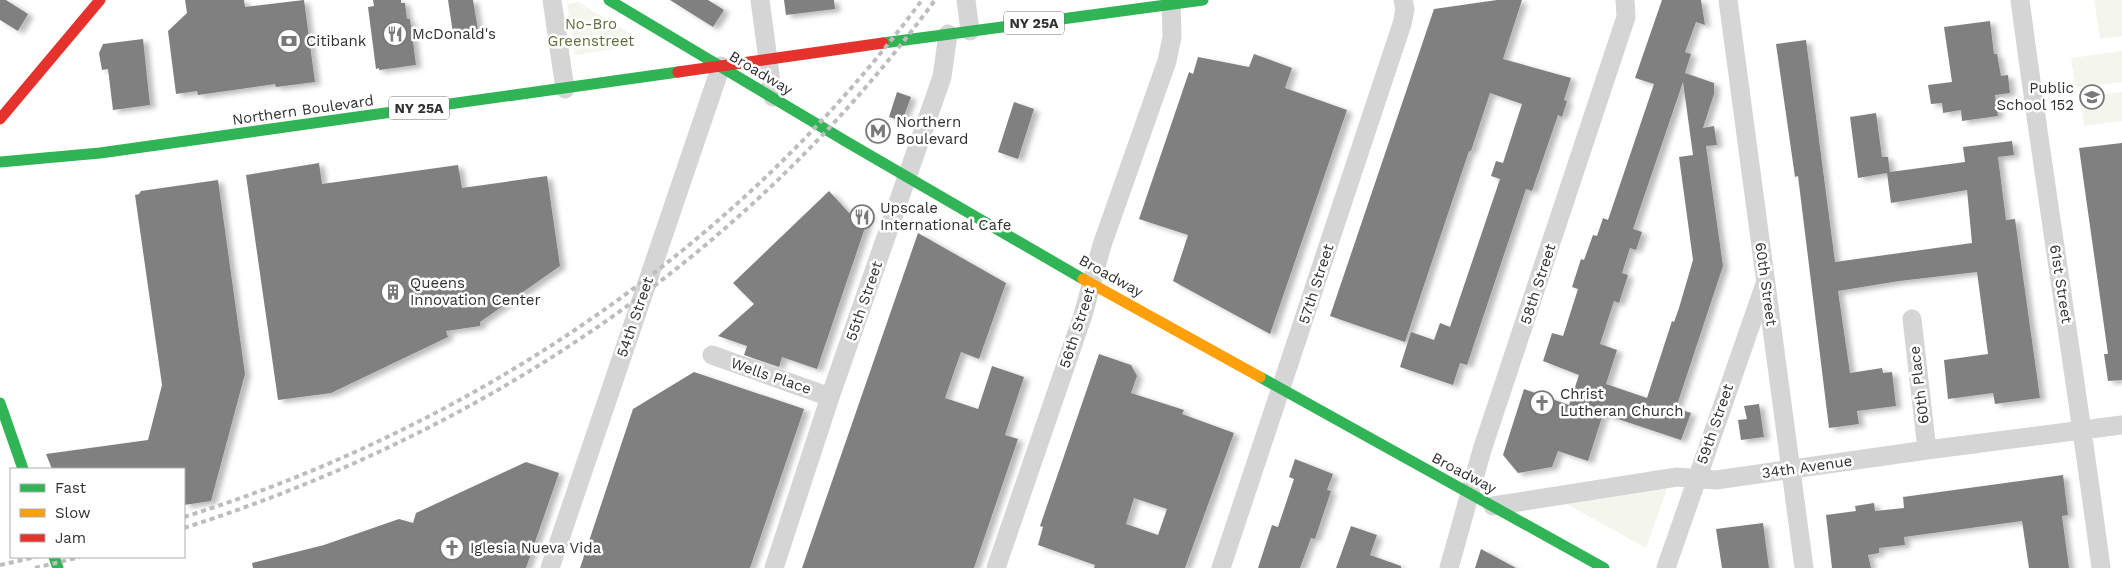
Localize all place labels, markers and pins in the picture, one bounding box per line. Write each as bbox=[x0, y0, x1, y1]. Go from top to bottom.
restaurant icon: McDonald's bbox=[382, 21, 408, 47]
place label: McDonald's bbox=[412, 25, 496, 43]
bank icon: Citibank bbox=[276, 28, 302, 54]
place label: Citibank bbox=[306, 32, 367, 50]
place label: Public School 152 bbox=[1996, 79, 2074, 114]
school or university icon: Public School 152 bbox=[2079, 84, 2105, 110]
place label: Northern Boulevard bbox=[896, 113, 968, 148]
metro station icon: Northern Boulevard bbox=[865, 118, 891, 144]
place label: Upscale International Cafe bbox=[880, 199, 1011, 234]
restaurant icon: Upscale International Cafe bbox=[849, 204, 875, 230]
place label: Queens Innovation Center bbox=[410, 274, 541, 309]
building icon: Queens Innovation Center bbox=[380, 279, 406, 305]
place label: Christ Lutheran Church bbox=[1560, 385, 1683, 420]
church icon: Christ Lutheran Church bbox=[1529, 390, 1555, 416]
church icon: Iglesia Nueva Vida bbox=[439, 535, 465, 561]
place label: Iglesia Nueva Vida bbox=[470, 539, 602, 557]

